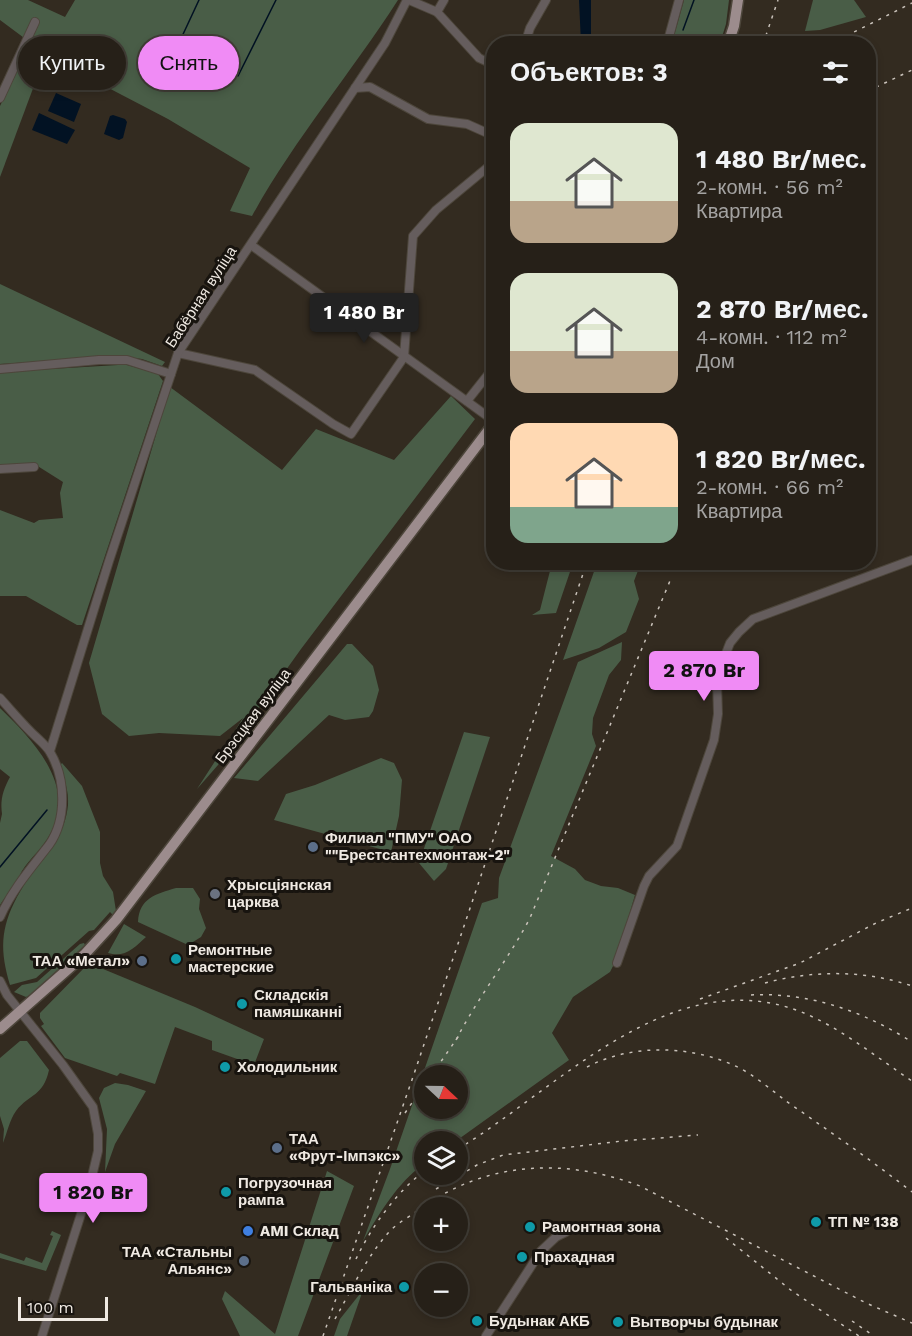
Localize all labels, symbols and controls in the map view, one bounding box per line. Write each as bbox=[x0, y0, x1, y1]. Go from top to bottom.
chip: Купить bbox=[18, 36, 126, 90]
chip: Снять bbox=[138, 36, 239, 90]
icon: filters bbox=[819, 56, 852, 89]
text: Объектов: 3 bbox=[510, 57, 668, 87]
text: 1 480 Br/мес. bbox=[696, 144, 867, 174]
icon: home bbox=[558, 147, 630, 219]
text: 2-комн. · 56 m² bbox=[696, 175, 843, 199]
text: Квартира bbox=[696, 199, 782, 223]
street label: Бабёрная вуліца bbox=[162, 242, 241, 351]
pin: 1 480 Br bbox=[302, 293, 426, 344]
text: 2 870 Br/мес. bbox=[696, 294, 869, 324]
icon: home bbox=[558, 297, 630, 369]
text: 1 480 Br bbox=[324, 300, 404, 324]
text: 4-комн. · 112 m² bbox=[696, 325, 847, 349]
text: Дом bbox=[696, 349, 735, 373]
text: 1 820 Br/мес. bbox=[696, 444, 865, 474]
icon: home bbox=[558, 447, 630, 519]
text: 2-комн. · 66 m² bbox=[696, 475, 843, 499]
text: Квартира bbox=[696, 499, 782, 523]
pin: 2 870 Br bbox=[642, 651, 766, 702]
text: 2 870 Br bbox=[663, 658, 745, 682]
street label: Брэсцкая вуліца bbox=[211, 664, 295, 767]
place label: Филиал "ПМУ" ОАО ""Брестсантехмонтаж-2" bbox=[325, 829, 510, 864]
marker: Филиал "ПМУ" ОАО ""Брестсантехмонтаж-2" bbox=[306, 840, 320, 854]
place label: Хрысціянская царква bbox=[227, 876, 331, 911]
marker: Хрысціянская царква bbox=[208, 887, 222, 901]
place label: Ремонтные мастерские bbox=[188, 941, 274, 976]
place label: ТАА «Метал» bbox=[32, 952, 130, 970]
marker: Ремонтные мастерские bbox=[169, 952, 183, 966]
marker: ТАА «Метал» bbox=[135, 954, 149, 968]
place label: Складскія памяшканні bbox=[254, 986, 342, 1021]
marker: Складскія памяшканні bbox=[235, 997, 249, 1011]
place label: Холодильник bbox=[237, 1058, 338, 1076]
marker: Холодильник bbox=[218, 1060, 232, 1074]
north arrow bbox=[414, 1065, 468, 1119]
map controls bbox=[414, 1065, 468, 1317]
place label: ТАА «Фрут-Імпэкс» bbox=[289, 1130, 401, 1165]
button: layers bbox=[414, 1131, 468, 1185]
marker: ТАА «Фрут-Імпэкс» bbox=[270, 1141, 284, 1155]
pin: 1 820 Br bbox=[31, 1173, 155, 1224]
place label: Погрузочная рампа bbox=[238, 1174, 332, 1209]
text: 1 820 Br bbox=[53, 1180, 133, 1204]
marker: Погрузочная рампа bbox=[219, 1185, 233, 1199]
button: + bbox=[414, 1197, 468, 1251]
place label: ТП № 138 bbox=[828, 1213, 899, 1231]
marker: ТП № 138 bbox=[809, 1215, 823, 1229]
place label: Рамонтная зона bbox=[542, 1218, 661, 1236]
marker: Рамонтная зона bbox=[523, 1220, 537, 1234]
place label: AMI Склад bbox=[260, 1222, 339, 1240]
marker: AMI Склад bbox=[241, 1224, 255, 1238]
place label: ТАА «Стальны Альянс» bbox=[122, 1243, 232, 1278]
place label: Прахадная bbox=[534, 1248, 615, 1266]
marker: Прахадная bbox=[515, 1250, 529, 1264]
marker: ТАА «Стальны Альянс» bbox=[237, 1254, 251, 1268]
button: − bbox=[414, 1263, 468, 1317]
place label: Гальваніка bbox=[310, 1278, 393, 1296]
marker: Гальваніка bbox=[397, 1280, 411, 1294]
scale bar bbox=[18, 1294, 108, 1322]
text: 100 m bbox=[27, 1298, 74, 1317]
place label: Будынак АКБ bbox=[489, 1312, 590, 1330]
place label: Вытворчы будынак bbox=[630, 1313, 779, 1331]
marker: Будынак АКБ bbox=[470, 1314, 484, 1328]
marker: Вытворчы будынак bbox=[611, 1315, 625, 1329]

